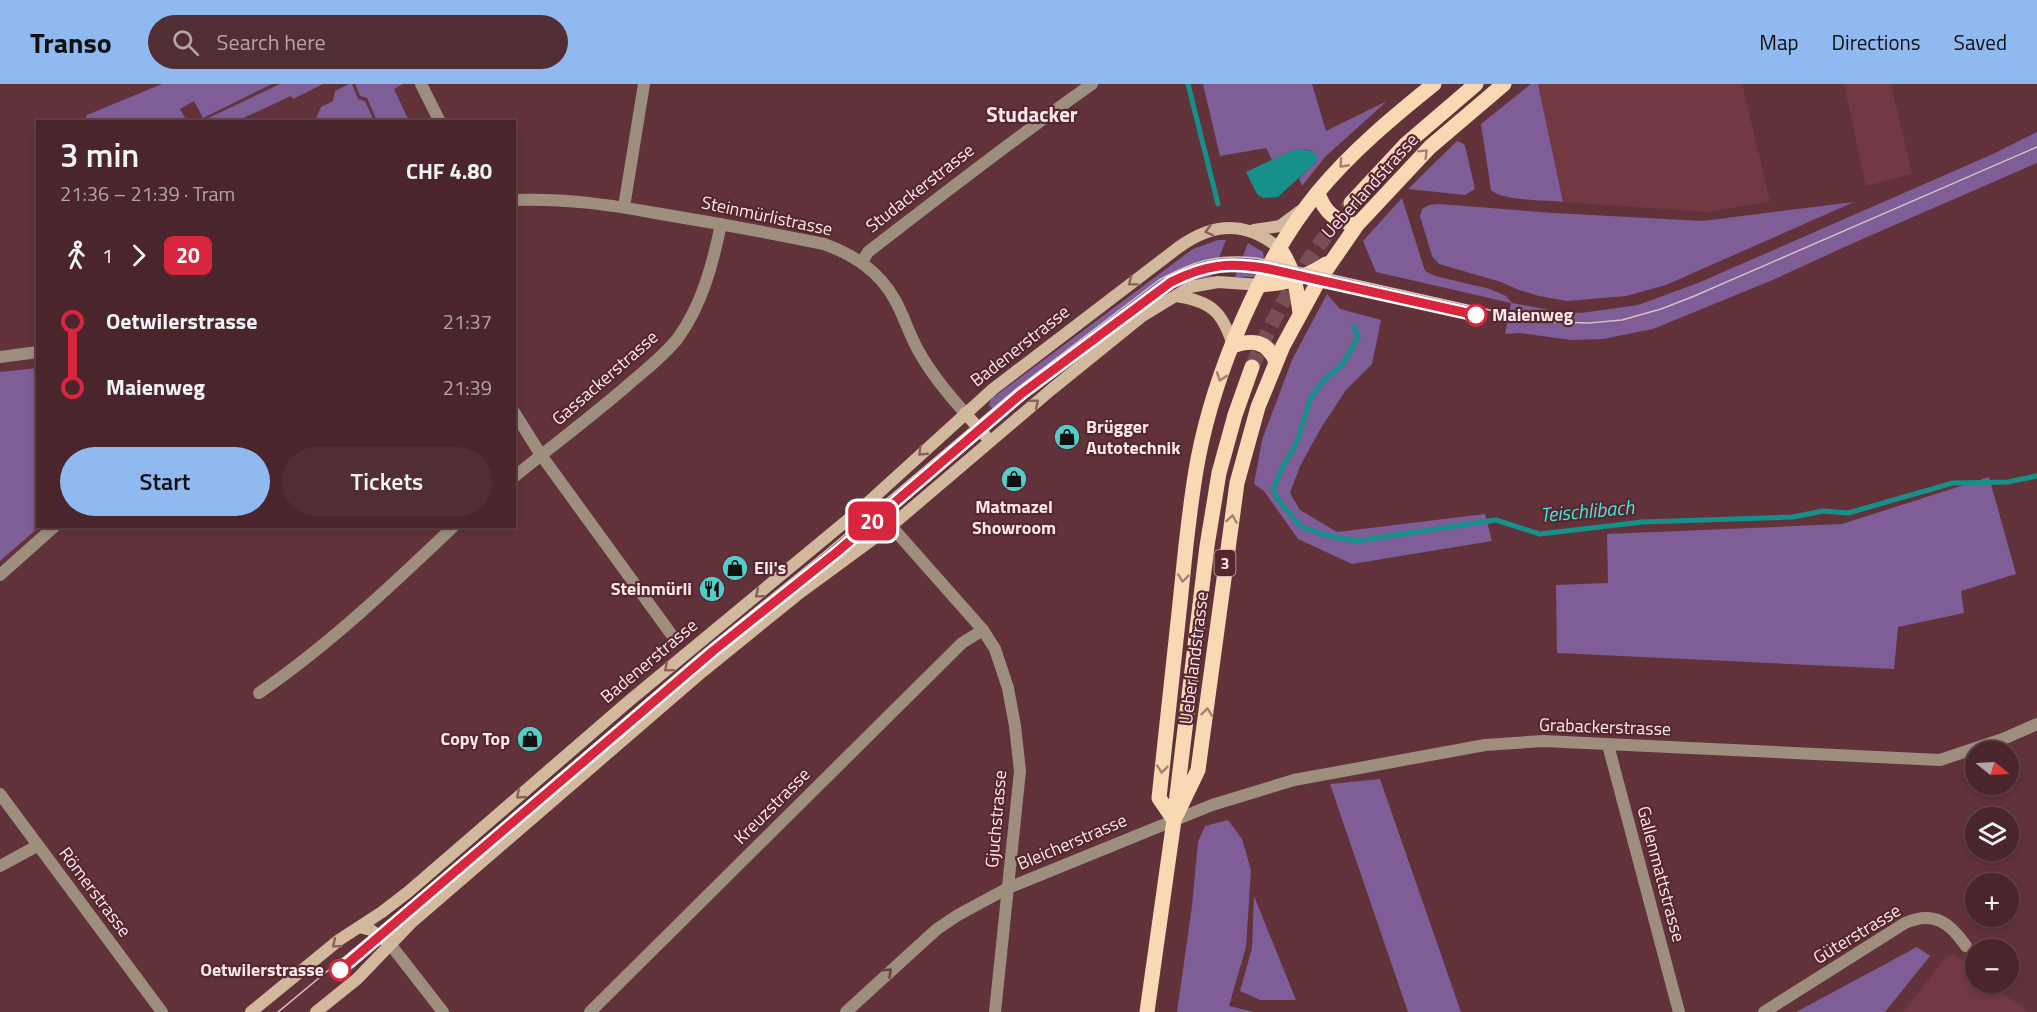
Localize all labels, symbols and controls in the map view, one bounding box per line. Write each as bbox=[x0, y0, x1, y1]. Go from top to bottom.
search box bbox=[148, 15, 568, 69]
text: Transo bbox=[30, 21, 112, 64]
text: Search here bbox=[217, 25, 326, 59]
icon: search bbox=[169, 26, 202, 59]
text: Map bbox=[1759, 26, 1799, 58]
text: Directions bbox=[1832, 26, 1921, 58]
text: Saved bbox=[1954, 26, 2007, 58]
district label: Studacker bbox=[986, 98, 1078, 130]
street label: Ueberlandstrasse bbox=[1315, 127, 1424, 244]
text: 3 min bbox=[60, 130, 139, 180]
street label: Studackerstrasse bbox=[860, 137, 980, 239]
one-way arrow bbox=[1416, 150, 1427, 161]
text: CHF 4.80 bbox=[406, 154, 492, 188]
one-way arrow bbox=[1339, 157, 1350, 168]
text: 21:36 – 21:39 · Tram bbox=[60, 178, 235, 209]
street label: Steinmürlistrasse bbox=[699, 188, 835, 243]
one-way arrow bbox=[1204, 224, 1214, 237]
icon: walk bbox=[60, 239, 93, 272]
icon: forward bbox=[122, 239, 155, 272]
text: 20 bbox=[176, 239, 200, 271]
text: 1 bbox=[102, 240, 113, 271]
one-way arrow bbox=[1128, 274, 1139, 285]
street label: Badenerstrasse bbox=[964, 298, 1075, 393]
place label: Maienweg bbox=[1492, 301, 1573, 328]
text: Oetwilerstrasse bbox=[106, 304, 257, 338]
marker: Maienweg bbox=[1465, 304, 1487, 326]
text: 21:37 bbox=[443, 306, 492, 337]
street label: Gassackerstrasse bbox=[546, 324, 664, 432]
text: Maienweg bbox=[106, 370, 205, 404]
one-way arrow bbox=[1216, 371, 1229, 382]
text: 21:39 bbox=[443, 372, 492, 403]
one-way arrow bbox=[1028, 399, 1039, 410]
place label: Brügger Autotechnik bbox=[1086, 413, 1181, 461]
shop icon: Brügger Autotechnik bbox=[1052, 422, 1082, 452]
one-way arrow bbox=[918, 445, 928, 456]
button: Start bbox=[60, 447, 270, 516]
button: Tickets bbox=[282, 447, 492, 516]
shop icon: Matmazel Showroom bbox=[999, 464, 1029, 494]
water label: Teischlibach bbox=[1539, 491, 1636, 530]
place label: Matmazel Showroom bbox=[972, 493, 1056, 541]
line badge: 20 bbox=[845, 502, 899, 540]
text: 20 bbox=[860, 505, 884, 537]
one-way arrow bbox=[1225, 514, 1237, 523]
road number: 3 bbox=[1214, 550, 1236, 576]
shop icon: Eli's bbox=[720, 553, 750, 583]
place label: Eli's bbox=[754, 554, 786, 581]
one-way arrow bbox=[1177, 573, 1190, 582]
restaurant icon: Steinmürli bbox=[697, 574, 727, 604]
place label: Steinmürli bbox=[611, 575, 692, 602]
one-way arrow bbox=[755, 586, 766, 597]
street label: Ueberlandstrasse bbox=[1172, 590, 1215, 726]
street label: Badenerstrasse bbox=[594, 612, 703, 709]
one-way arrow bbox=[664, 661, 675, 672]
one-way arrow bbox=[1200, 707, 1213, 717]
street label: Grabackerstrasse bbox=[1539, 711, 1672, 742]
shop icon: Copy Top bbox=[515, 724, 545, 754]
place label: Copy Top bbox=[441, 725, 510, 752]
north arrow bbox=[1965, 741, 2019, 795]
map controls bbox=[1965, 741, 2019, 993]
street label: Kreuzstrasse bbox=[727, 761, 816, 850]
one-way arrow bbox=[1156, 765, 1169, 774]
street label: Gjuchstrasse bbox=[978, 769, 1013, 869]
one-way arrow bbox=[516, 788, 527, 799]
street label: Gallenmattstrasse bbox=[1630, 803, 1693, 945]
street label: Bleicherstrasse bbox=[1013, 806, 1131, 877]
button: layers bbox=[1965, 807, 2019, 861]
street label: Römerstrasse bbox=[53, 841, 138, 942]
button: + bbox=[1965, 873, 2019, 927]
street label: Güterstrasse bbox=[1808, 897, 1906, 970]
one-way arrow bbox=[332, 936, 343, 947]
button: − bbox=[1965, 939, 2019, 993]
place label: Oetwilerstrasse bbox=[200, 956, 324, 983]
marker: Oetwilerstrasse bbox=[329, 959, 351, 981]
one-way arrow bbox=[881, 968, 892, 979]

